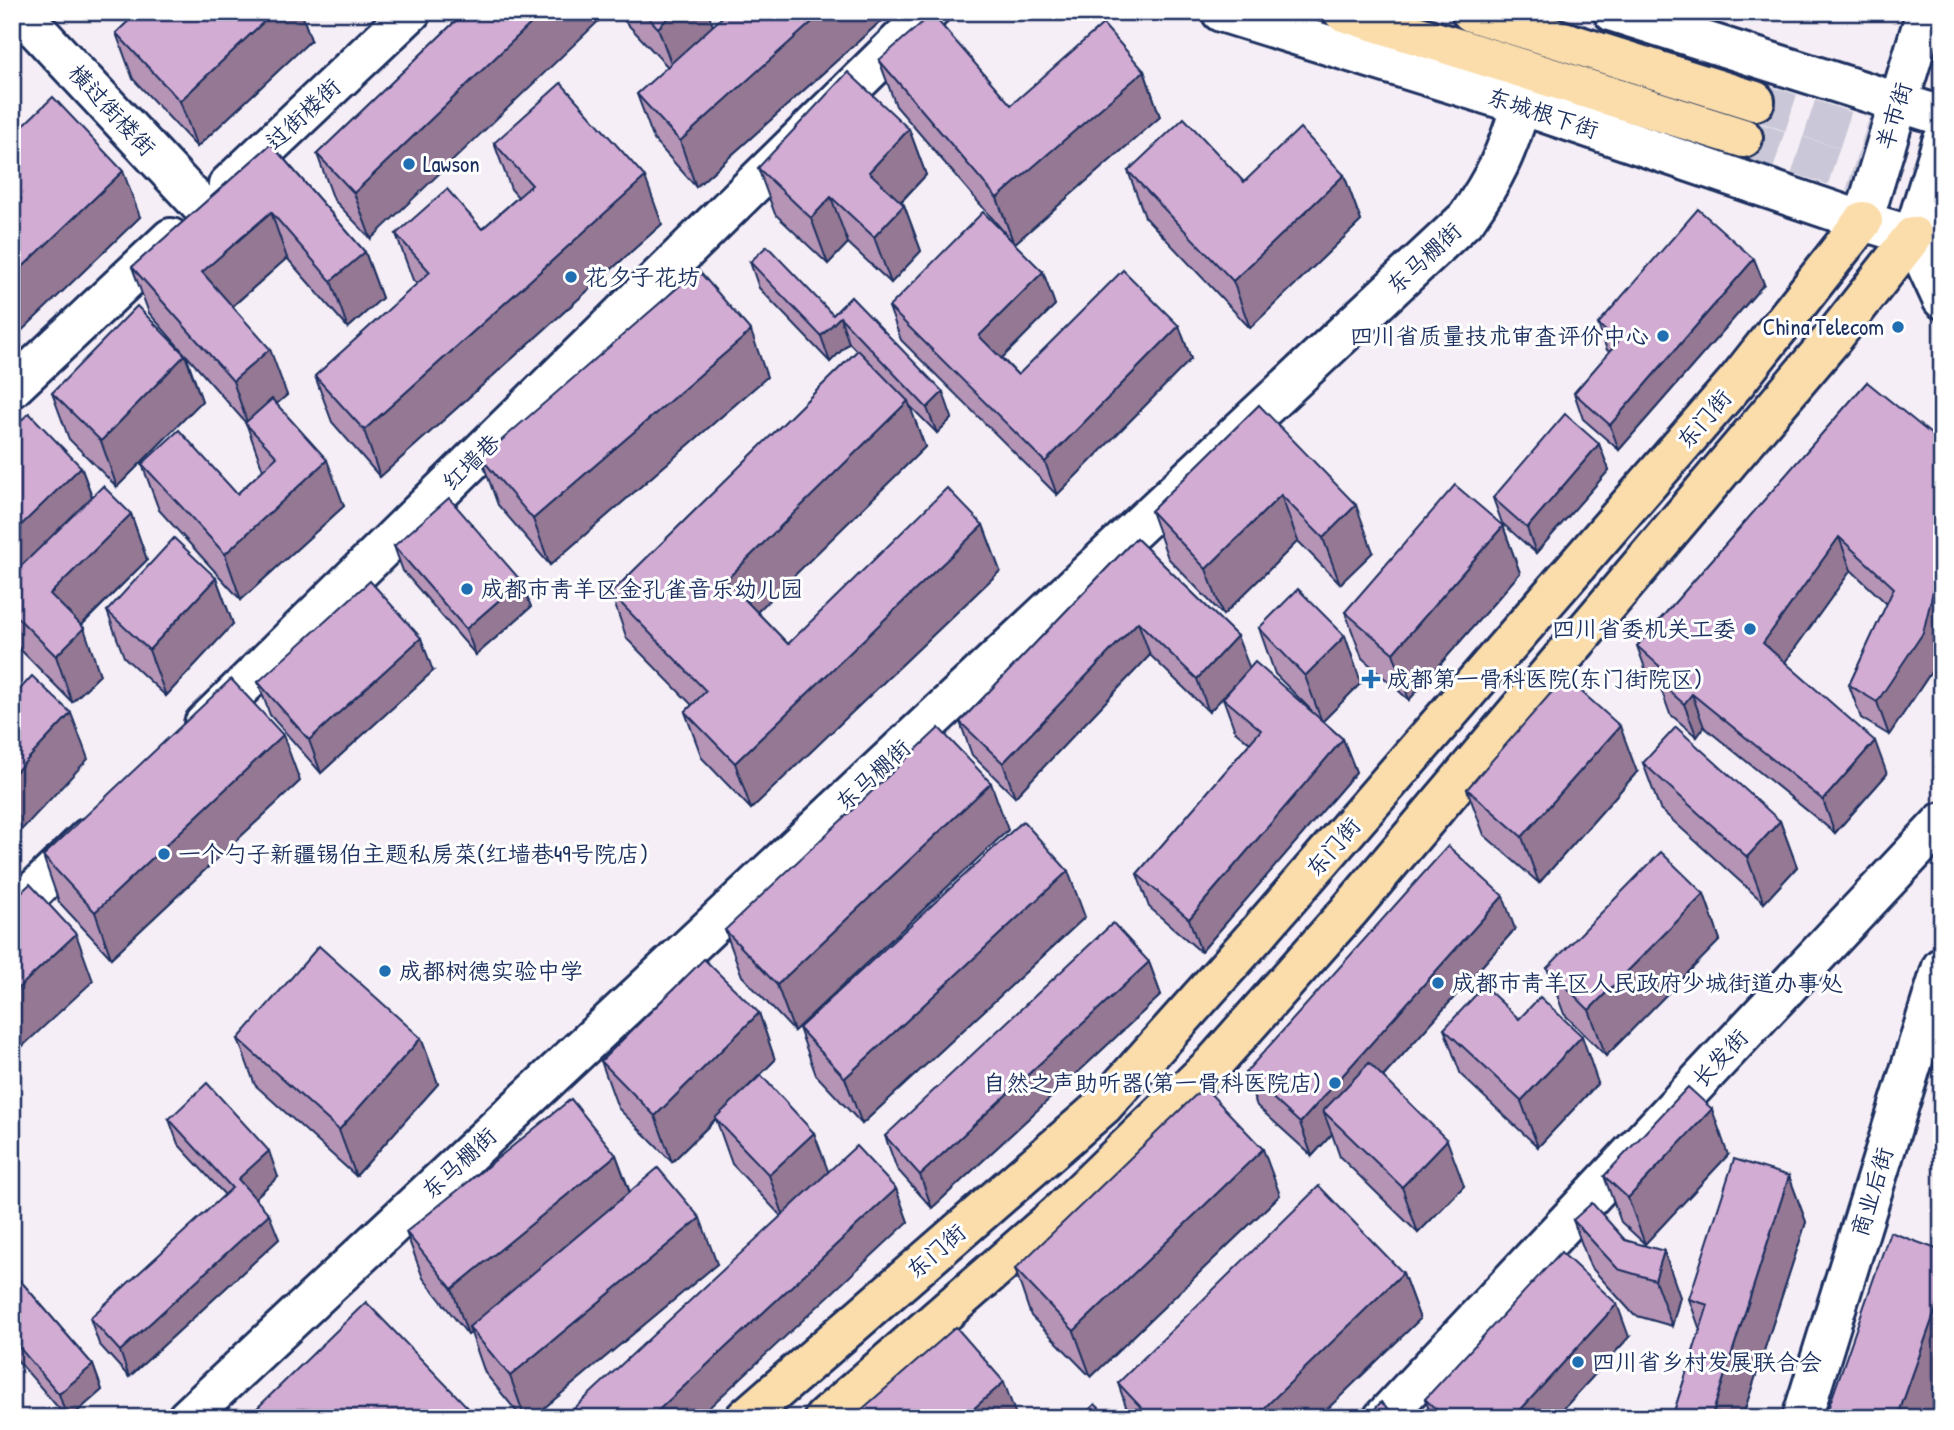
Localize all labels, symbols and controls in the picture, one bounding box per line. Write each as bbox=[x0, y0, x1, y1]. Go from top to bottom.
street label: 横过街楼街 bbox=[62, 57, 163, 162]
street label: 过街楼街 bbox=[258, 71, 347, 156]
street label: 羊市街 bbox=[1869, 78, 1918, 153]
street label: 东城根下街 bbox=[1484, 80, 1603, 145]
place label: Lawson bbox=[423, 148, 480, 179]
marker: Lawson bbox=[401, 156, 417, 172]
street label: 东马棚街 bbox=[1379, 215, 1468, 300]
place label: 花夕子花坊 bbox=[585, 261, 700, 292]
marker: 花夕子花坊 bbox=[563, 269, 579, 285]
place label: China Telecom bbox=[1763, 311, 1884, 342]
marker: China Telecom bbox=[1890, 319, 1906, 335]
place label: 四川省质量技术审查评价中心 bbox=[1350, 320, 1649, 351]
marker: 四川省质量技术审查评价中心 bbox=[1655, 328, 1671, 344]
street label: 东门街 bbox=[1669, 382, 1738, 455]
street label: 红墙巷 bbox=[435, 426, 507, 497]
place label: 成都市青羊区金孔雀音乐幼儿园 bbox=[481, 573, 803, 604]
marker: 成都市青羊区金孔雀音乐幼儿园 bbox=[459, 581, 475, 597]
place label: 四川省委机关工委 bbox=[1552, 613, 1736, 644]
marker: 四川省委机关工委 bbox=[1742, 621, 1758, 637]
place label: 成都第一骨科医院(东门街院区) bbox=[1387, 663, 1702, 694]
marker: 成都第一骨科医院(东门街院区) bbox=[1361, 669, 1381, 689]
street label: 东马棚街 bbox=[828, 732, 917, 817]
street label: 东门街 bbox=[1298, 810, 1367, 883]
place label: 一个勺子新疆锡伯主题私房菜(红墙巷49号院店) bbox=[178, 838, 648, 869]
marker: 一个勺子新疆锡伯主题私房菜(红墙巷49号院店) bbox=[156, 846, 172, 862]
place label: 成都树德实验中学 bbox=[399, 955, 583, 986]
marker: 成都树德实验中学 bbox=[377, 963, 393, 979]
place label: 成都市青羊区人民政府少城街道办事处 bbox=[1452, 967, 1843, 998]
marker: 成都市青羊区人民政府少城街道办事处 bbox=[1430, 975, 1446, 991]
street label: 长发街 bbox=[1685, 1022, 1754, 1093]
place label: 自然之声助听器(第一骨科医院店) bbox=[983, 1067, 1321, 1098]
marker: 自然之声助听器(第一骨科医院店) bbox=[1327, 1075, 1343, 1091]
street label: 东马棚街 bbox=[414, 1120, 503, 1205]
street label: 商业后街 bbox=[1843, 1143, 1900, 1240]
street label: 东门街 bbox=[899, 1216, 972, 1285]
place label: 四川省乡村发展联合会 bbox=[1592, 1346, 1822, 1377]
marker: 四川省乡村发展联合会 bbox=[1570, 1354, 1586, 1370]

